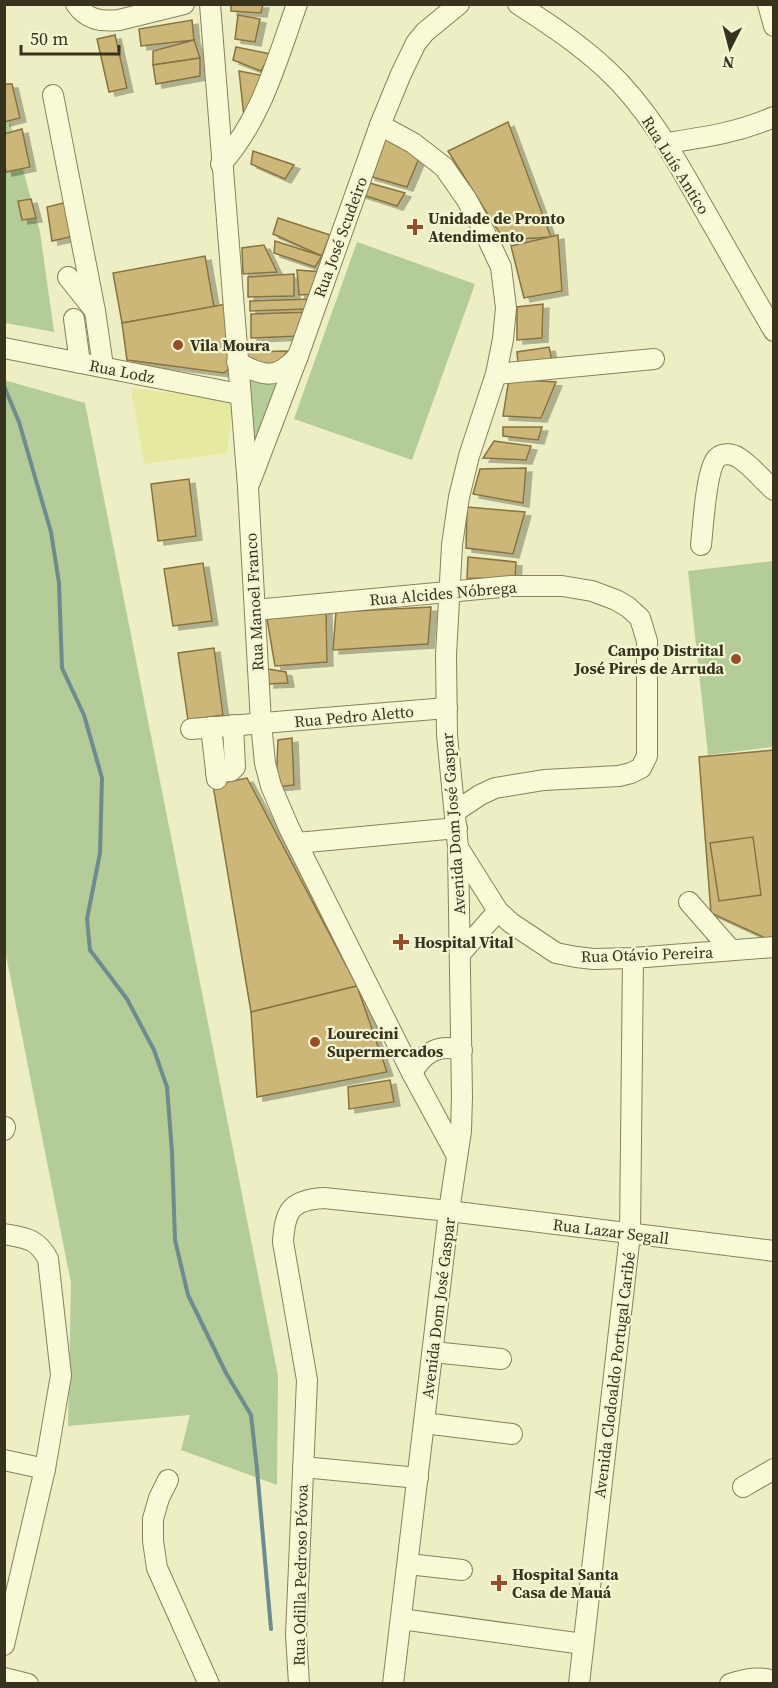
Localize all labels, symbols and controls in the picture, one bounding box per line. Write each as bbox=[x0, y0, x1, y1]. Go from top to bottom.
scale bar bbox=[21, 18, 118, 56]
north arrow bbox=[700, 18, 760, 78]
text: 50 m bbox=[30, 26, 68, 51]
text: N bbox=[721, 51, 735, 74]
street label: Rua Luís Antico bbox=[637, 112, 715, 219]
street label: Rua José Scudeiro bbox=[308, 173, 372, 301]
place label: Unidade de Pronto Atendimento bbox=[428, 207, 565, 247]
marker: Unidade de Pronto Atendimento bbox=[406, 218, 424, 236]
place label: Vila Moura bbox=[190, 334, 271, 356]
marker: Vila Moura bbox=[171, 338, 185, 352]
street label: Rua Lodz bbox=[87, 354, 157, 388]
street label: Rua Manoel Franco bbox=[239, 532, 269, 672]
street label: Rua Alcides Nóbrega bbox=[369, 576, 518, 610]
place label: Campo Distrital José Pires de Arruda bbox=[573, 639, 724, 679]
marker: Campo Distrital José Pires de Arruda bbox=[729, 652, 743, 666]
street label: Rua Pedro Aletto bbox=[293, 700, 415, 732]
street label: Avenida Dom José Gaspar bbox=[436, 732, 470, 916]
place label: Hospital Vital bbox=[414, 931, 514, 953]
marker: Hospital Vital bbox=[392, 933, 410, 951]
street label: Rua Otávio Pereira bbox=[580, 941, 715, 967]
place label: Lourecini Supermercados bbox=[327, 1022, 443, 1062]
marker: Lourecini Supermercados bbox=[308, 1035, 322, 1049]
street label: Rua Lazar Segall bbox=[552, 1213, 671, 1249]
street label: Avenida Dom José Gaspar bbox=[416, 1216, 460, 1400]
street label: Avenida Clodoaldo Portugal Caribé bbox=[588, 1251, 640, 1499]
street label: Rua Odilla Pedroso Póvoa bbox=[287, 1483, 313, 1666]
place label: Hospital Santa Casa de Mauá bbox=[512, 1563, 619, 1603]
marker: Hospital Santa Casa de Mauá bbox=[490, 1574, 508, 1592]

